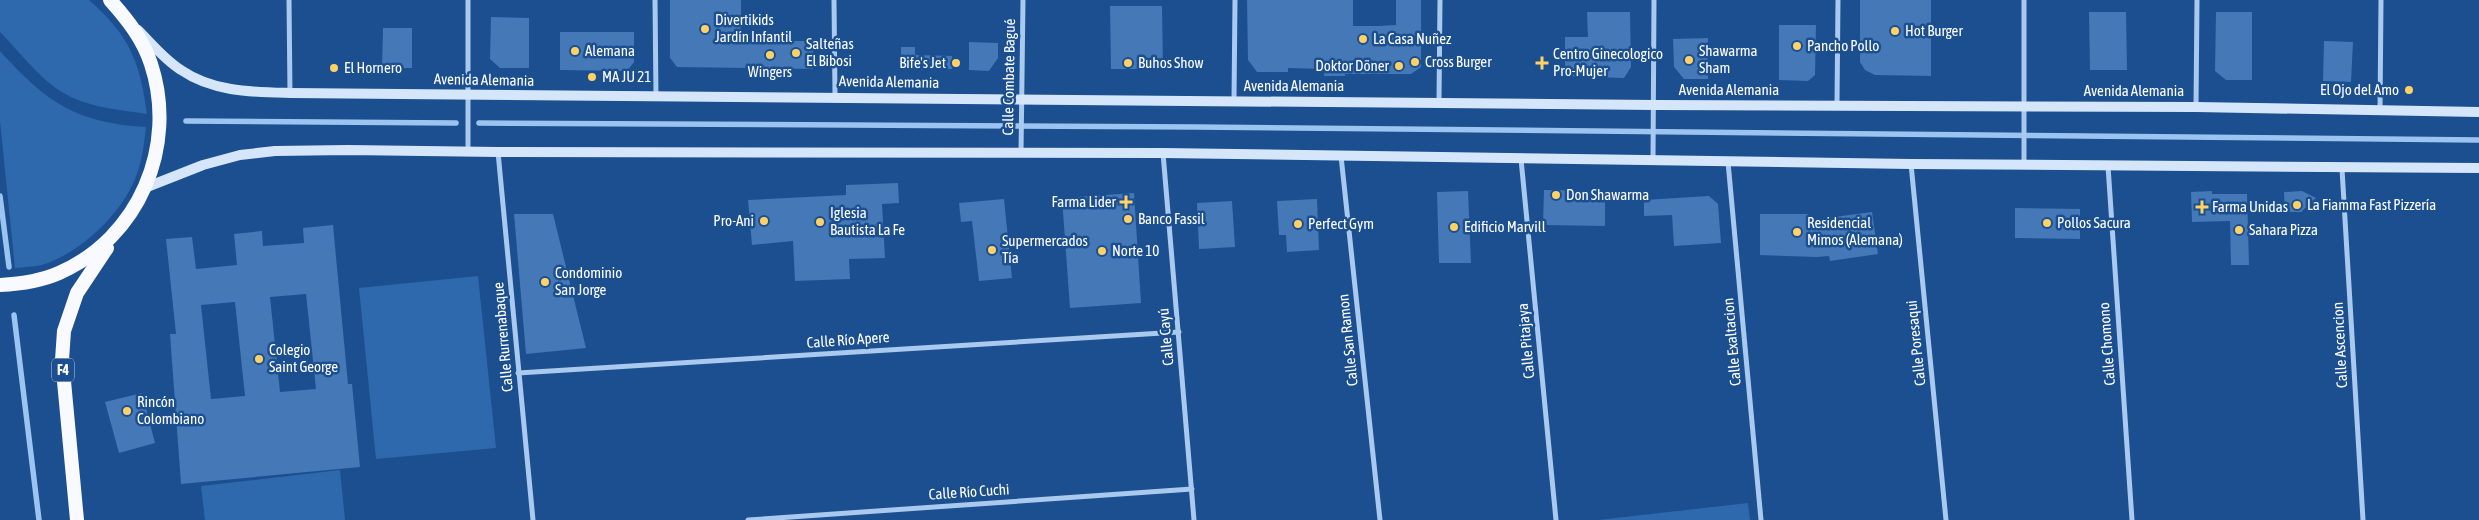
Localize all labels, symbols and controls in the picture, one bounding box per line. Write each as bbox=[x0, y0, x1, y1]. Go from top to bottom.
place label: Divertikids Jardín Infantil bbox=[715, 11, 792, 45]
street label: Calle Combate Bagué bbox=[999, 18, 1018, 135]
place label: Hot Burger bbox=[1905, 22, 1963, 39]
marker: Divertikids Jardín Infantil bbox=[699, 23, 711, 35]
marker: Hot Burger bbox=[1889, 25, 1901, 37]
place label: La Casa Nuñez bbox=[1373, 30, 1452, 47]
marker: La Casa Nuñez bbox=[1357, 33, 1369, 45]
place label: Salteñas El Bibosi bbox=[806, 35, 854, 69]
place label: Pancho Pollo bbox=[1807, 37, 1879, 54]
marker: Pancho Pollo bbox=[1791, 40, 1803, 52]
place label: Alemana bbox=[585, 42, 635, 59]
place label: Shawarma Sham bbox=[1699, 42, 1758, 76]
marker: Alemana bbox=[569, 45, 581, 57]
place label: Centro Ginecologico Pro-Mujer bbox=[1553, 45, 1663, 79]
marker: Salteñas El Bibosi bbox=[790, 47, 802, 59]
marker: Wingers bbox=[764, 49, 776, 61]
place label: Cross Burger bbox=[1425, 53, 1492, 70]
place label: Bife's Jet bbox=[899, 54, 946, 71]
place label: Buhos Show bbox=[1138, 54, 1204, 71]
marker: Shawarma Sham bbox=[1683, 54, 1695, 66]
marker: Cross Burger bbox=[1409, 56, 1421, 68]
marker: Centro Ginecologico Pro-Mujer bbox=[1535, 56, 1549, 70]
marker: Bife's Jet bbox=[950, 57, 962, 69]
marker: Buhos Show bbox=[1122, 57, 1134, 69]
place label: Doktor Döner bbox=[1315, 57, 1390, 74]
place label: El Hornero bbox=[344, 59, 402, 76]
marker: Doktor Döner bbox=[1393, 60, 1405, 72]
marker: El Hornero bbox=[328, 62, 340, 74]
place label: Wingers bbox=[748, 63, 792, 80]
place label: MA JU 21 bbox=[602, 68, 651, 85]
street label: Avenida Alemania bbox=[434, 70, 534, 89]
marker: MA JU 21 bbox=[586, 71, 598, 83]
street label: Avenida Alemania bbox=[839, 72, 939, 91]
street label: Avenida Alemania bbox=[1244, 77, 1344, 94]
street label: Avenida Alemania bbox=[1679, 81, 1779, 98]
place label: El Ojo del Amo bbox=[2320, 81, 2399, 98]
street label: Avenida Alemania bbox=[2084, 82, 2184, 99]
marker: El Ojo del Amo bbox=[2403, 84, 2415, 96]
place label: Don Shawarma bbox=[1566, 186, 1649, 203]
marker: Don Shawarma bbox=[1550, 189, 1562, 201]
place label: Farma Lider bbox=[1051, 193, 1117, 210]
marker: Farma Lider bbox=[1120, 196, 1132, 208]
place label: La Fiamma Fast Pizzería bbox=[2307, 196, 2436, 213]
place label: Farma Unidas bbox=[2212, 198, 2288, 215]
marker: La Fiamma Fast Pizzería bbox=[2291, 199, 2303, 211]
marker: Farma Unidas bbox=[2196, 201, 2208, 213]
place label: Iglesia Bautista La Fe bbox=[830, 204, 905, 238]
place label: Banco Fassil bbox=[1138, 210, 1205, 227]
place label: Pro-Ani bbox=[713, 212, 754, 229]
marker: Banco Fassil bbox=[1122, 213, 1134, 225]
place label: Residencial Mimos (Alemana) bbox=[1807, 214, 1903, 248]
place label: Pollos Sacura bbox=[2057, 214, 2131, 231]
marker: Pro-Ani bbox=[758, 215, 770, 227]
place label: Perfect Gym bbox=[1308, 215, 1374, 232]
marker: Iglesia Bautista La Fe bbox=[814, 216, 826, 228]
marker: Pollos Sacura bbox=[2041, 217, 2053, 229]
marker: Perfect Gym bbox=[1292, 218, 1304, 230]
place label: Edificio Marvill bbox=[1464, 218, 1546, 235]
marker: Edificio Marvill bbox=[1448, 221, 1460, 233]
place label: Sahara Pizza bbox=[2249, 221, 2318, 238]
marker: Sahara Pizza bbox=[2233, 224, 2245, 236]
marker: Residencial Mimos (Alemana) bbox=[1791, 226, 1803, 238]
place label: Supermercados Tía bbox=[1002, 232, 1088, 266]
place label: Norte 10 bbox=[1112, 242, 1159, 259]
marker: Supermercados Tía bbox=[986, 244, 998, 256]
marker: Norte 10 bbox=[1096, 245, 1108, 257]
place label: Condominio San Jorge bbox=[555, 264, 622, 298]
marker: Condominio San Jorge bbox=[539, 276, 551, 288]
street label: Calle Rurrenabaque bbox=[489, 281, 516, 393]
street label: Calle San Ramon bbox=[1334, 293, 1361, 387]
street label: Calle Exaltacion bbox=[1719, 297, 1744, 387]
street label: Calle Poresaqui bbox=[1903, 299, 1928, 387]
street label: Calle Chomono bbox=[2095, 302, 2118, 386]
street label: Calle Ascencion bbox=[2329, 302, 2350, 388]
street label: Calle Pitajaya bbox=[1514, 303, 1537, 379]
street label: Calle Cayú bbox=[1155, 308, 1176, 366]
street label: Calle Río Apere bbox=[806, 328, 890, 351]
place label: Colegio Saint George bbox=[269, 341, 338, 375]
marker: Colegio Saint George bbox=[253, 353, 265, 365]
road number: F4 bbox=[52, 358, 74, 382]
place label: Rincón Colombiano bbox=[137, 393, 204, 427]
marker: Rincón Colombiano bbox=[121, 405, 133, 417]
street label: Calle Río Cuchi bbox=[928, 480, 1010, 503]

